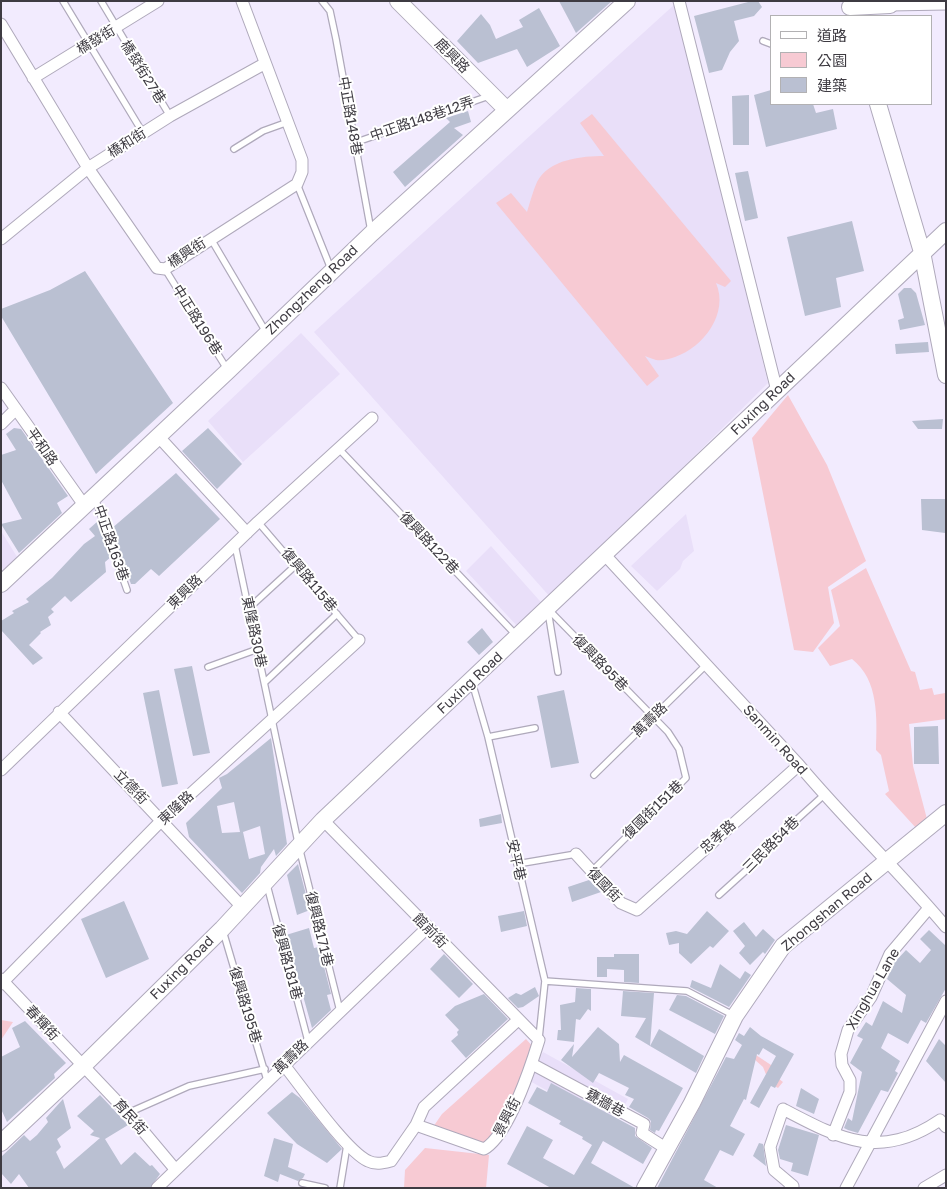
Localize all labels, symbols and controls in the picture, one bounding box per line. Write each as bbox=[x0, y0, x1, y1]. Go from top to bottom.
legend bbox=[770, 15, 932, 105]
street label: 橋發街 bbox=[74, 22, 118, 58]
text: 道路 bbox=[817, 26, 847, 44]
street label: 鹿興路 bbox=[431, 35, 473, 77]
street label: 橋發街27巷 bbox=[117, 37, 169, 107]
text: 公園 bbox=[817, 51, 847, 69]
street label: 中正路148巷 bbox=[335, 75, 365, 157]
text: 建築 bbox=[817, 76, 847, 94]
street label: 中正路148巷12弄 bbox=[368, 93, 476, 145]
street label: 橋和街 bbox=[105, 125, 149, 161]
street label: 橋興街 bbox=[165, 235, 209, 271]
street label: Zhongzheng Road bbox=[262, 242, 362, 338]
street label: 中正路196巷 bbox=[169, 282, 225, 358]
street label: Fuxing Road bbox=[727, 369, 799, 439]
street label: 平和路 bbox=[23, 425, 61, 469]
street label: 中正路163巷 bbox=[90, 503, 132, 583]
street label: 復興路122巷 bbox=[396, 508, 462, 578]
street label: 復興路115巷 bbox=[278, 545, 340, 615]
street label: 東興路 bbox=[164, 571, 206, 613]
street label: 東隆路30巷 bbox=[238, 595, 270, 669]
street label: 復興路95巷 bbox=[569, 631, 631, 695]
street label: Fuxing Road bbox=[434, 648, 506, 718]
street label: 萬壽路 bbox=[629, 699, 671, 741]
street label: Sanmin Road bbox=[739, 702, 811, 778]
street label: 立德街 bbox=[110, 766, 152, 808]
street label: 復國街151巷 bbox=[619, 777, 687, 843]
street label: 東隆路 bbox=[155, 788, 197, 828]
street label: 三民路54巷 bbox=[739, 813, 803, 877]
street label: 忠孝路 bbox=[697, 817, 739, 857]
street label: 安平巷 bbox=[503, 838, 529, 882]
street label: 復國街 bbox=[583, 864, 625, 906]
street label: Zhongshan Road bbox=[778, 869, 876, 955]
street label: 復興路171巷 bbox=[302, 890, 336, 968]
street label: 館前街 bbox=[409, 910, 451, 952]
street label: 復興路181巷 bbox=[269, 922, 305, 1002]
street label: Fuxing Road bbox=[147, 933, 217, 1003]
street label: Xinghua Lane bbox=[843, 945, 903, 1033]
street label: 復興路195巷 bbox=[225, 965, 265, 1045]
street label: 春輝街 bbox=[22, 1002, 62, 1044]
street label: 萬壽路 bbox=[270, 1036, 312, 1078]
street label: 甕牆巷 bbox=[583, 1085, 627, 1121]
street label: 景興街 bbox=[490, 1094, 524, 1140]
street label: 育民街 bbox=[110, 1096, 150, 1138]

